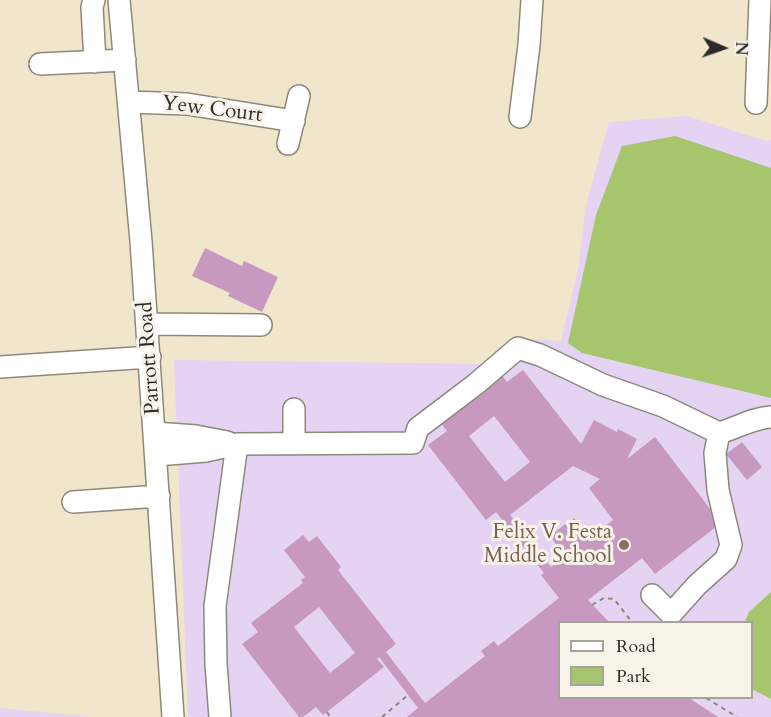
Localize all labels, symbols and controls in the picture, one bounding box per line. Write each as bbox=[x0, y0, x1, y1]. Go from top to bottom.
north arrow bbox=[693, 18, 753, 78]
text: N bbox=[730, 41, 752, 56]
street label: Yew Court bbox=[160, 91, 264, 129]
street label: Parrott Road bbox=[133, 301, 167, 415]
place label: Felix V. Festa Middle School bbox=[484, 520, 612, 570]
marker: Felix V. Festa Middle School bbox=[617, 538, 631, 552]
legend bbox=[558, 621, 753, 699]
text: Road bbox=[616, 634, 656, 659]
text: Park bbox=[616, 664, 651, 689]

